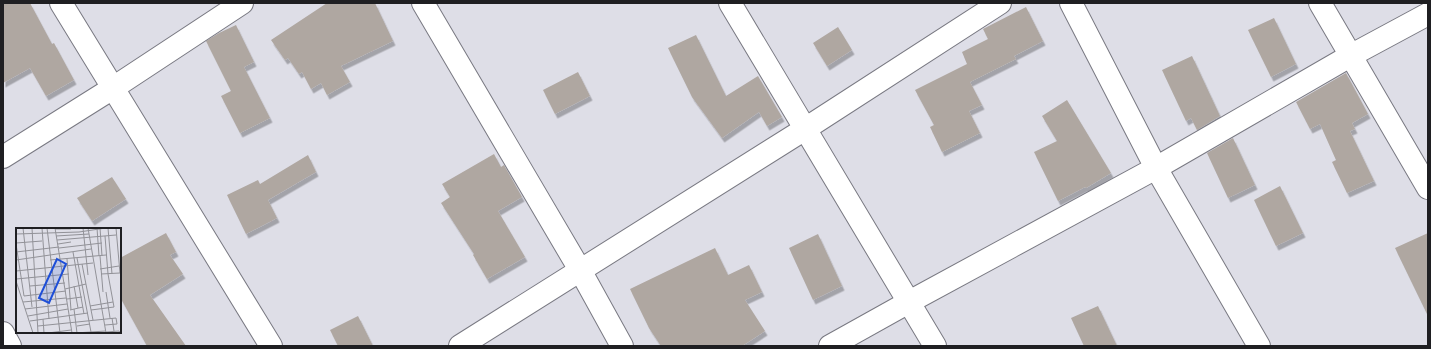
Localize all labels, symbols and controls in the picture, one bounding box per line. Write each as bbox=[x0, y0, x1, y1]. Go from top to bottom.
inset map bbox=[16, 228, 121, 333]

